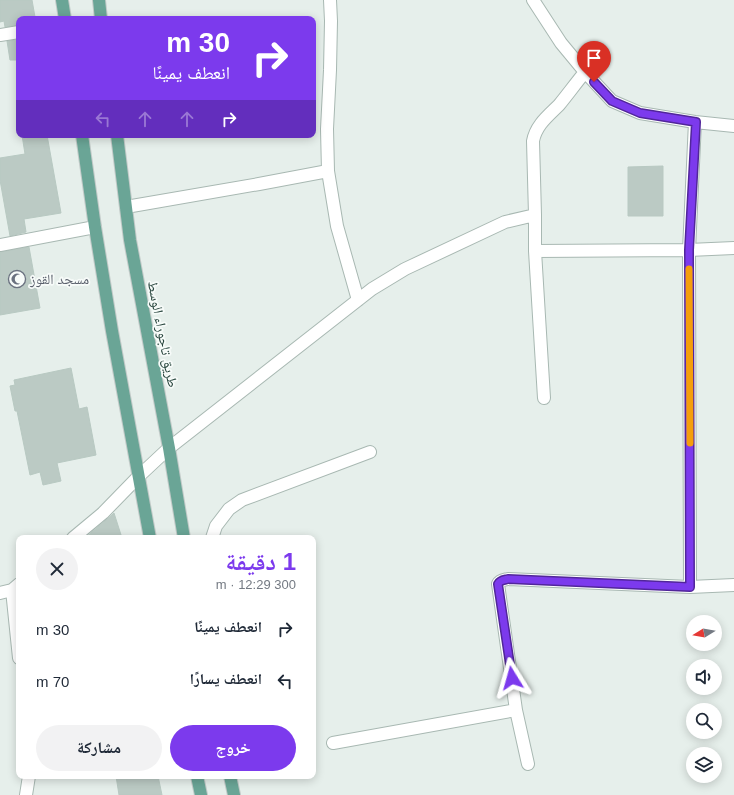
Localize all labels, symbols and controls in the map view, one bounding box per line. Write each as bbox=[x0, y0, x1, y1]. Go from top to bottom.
text: 30 m bbox=[166, 27, 230, 58]
icon: right bbox=[244, 32, 296, 84]
pin bbox=[577, 41, 611, 82]
icon: arrive bbox=[583, 47, 605, 69]
text: انعطف يمينًا bbox=[152, 63, 230, 83]
icon: left bbox=[92, 108, 114, 130]
icon: ahead bbox=[134, 108, 156, 130]
icon: ahead bbox=[176, 108, 198, 130]
icon: right bbox=[218, 108, 240, 130]
mosque icon: مسجد القوز bbox=[7, 269, 27, 289]
place label: مسجد القوز bbox=[29, 271, 89, 288]
street label: طريق تاجوراء الوسط bbox=[143, 279, 181, 389]
button: close bbox=[36, 548, 78, 590]
text: 1 دقيقة bbox=[226, 548, 296, 575]
text: 300 m · 12:29 bbox=[216, 577, 296, 592]
north arrow bbox=[686, 615, 722, 651]
map controls bbox=[686, 615, 722, 783]
text: انعطف يمينًا bbox=[194, 618, 262, 635]
icon: right bbox=[274, 618, 296, 640]
text: 30 m bbox=[36, 621, 69, 638]
position arrow bbox=[491, 657, 533, 699]
button: sound bbox=[686, 659, 722, 695]
text: انعطف يسارًا bbox=[190, 670, 262, 687]
icon: left bbox=[274, 670, 296, 692]
text: 70 m bbox=[36, 673, 69, 690]
button: search bbox=[686, 703, 722, 739]
button: مشاركة bbox=[36, 725, 162, 771]
button: خروج bbox=[170, 725, 296, 771]
button: layers bbox=[686, 747, 722, 783]

